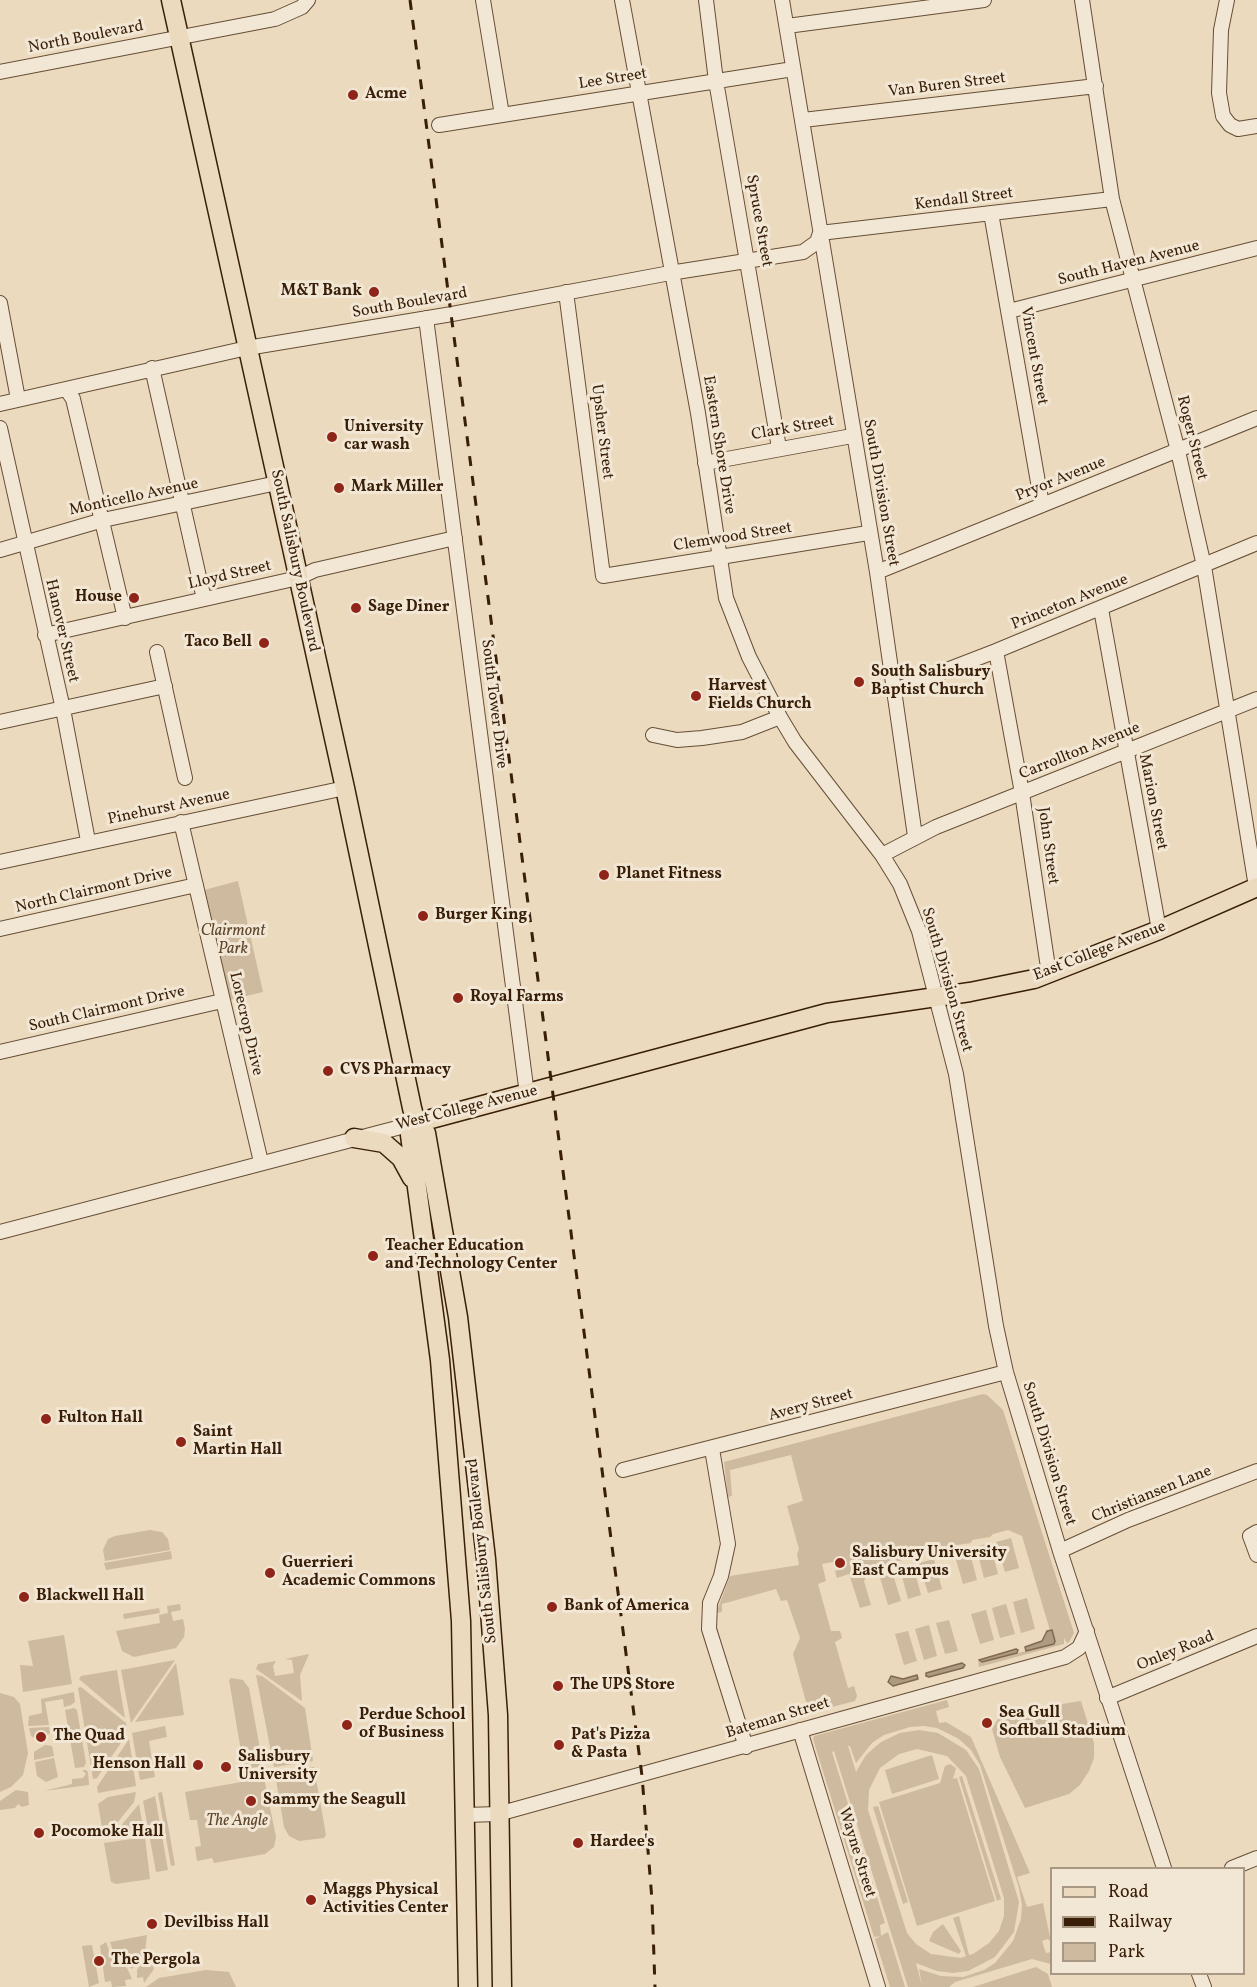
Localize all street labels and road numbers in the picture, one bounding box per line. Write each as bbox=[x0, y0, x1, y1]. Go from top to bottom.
street label: North Boulevard bbox=[27, 17, 145, 59]
street label: Lee Street bbox=[577, 65, 649, 95]
street label: Van Buren Street bbox=[887, 69, 1007, 103]
street label: Spruce Street bbox=[740, 173, 776, 269]
street label: Kendall Street bbox=[914, 184, 1014, 216]
street label: South Haven Avenue bbox=[1056, 237, 1202, 291]
street label: South Boulevard bbox=[351, 284, 469, 324]
street label: Vincent Street bbox=[1015, 305, 1051, 407]
street label: Eastern Shore Drive bbox=[698, 374, 738, 516]
street label: Upsher Street bbox=[586, 383, 616, 481]
street label: Roger Street bbox=[1171, 394, 1211, 482]
street label: Clark Street bbox=[750, 412, 836, 446]
street label: South Division Street bbox=[858, 418, 902, 568]
street label: Pryor Avenue bbox=[1013, 453, 1109, 507]
street label: South Salisbury Boulevard bbox=[265, 468, 323, 654]
street label: Monticello Avenue bbox=[68, 475, 200, 521]
street label: Clemwood Street bbox=[672, 519, 794, 557]
street label: Lloyd Street bbox=[187, 557, 273, 595]
street label: Princeton Avenue bbox=[1009, 571, 1131, 635]
street label: Hanover Street bbox=[40, 577, 82, 685]
street label: South Tower Drive bbox=[476, 638, 510, 770]
street label: Carrollton Avenue bbox=[1017, 719, 1143, 785]
street label: Marion Street bbox=[1133, 752, 1171, 852]
street label: Pinehurst Avenue bbox=[106, 786, 232, 830]
street label: John Street bbox=[1032, 806, 1062, 886]
street label: North Clairmont Drive bbox=[14, 864, 174, 918]
street label: South Division Street bbox=[916, 906, 976, 1054]
street label: East College Avenue bbox=[1031, 918, 1169, 986]
street label: Lorecrop Drive bbox=[224, 970, 266, 1078]
street label: South Clairmont Drive bbox=[27, 983, 187, 1037]
street label: West College Avenue bbox=[394, 1082, 540, 1136]
street label: South Division Street bbox=[1017, 1380, 1079, 1528]
street label: Avery Street bbox=[767, 1386, 855, 1426]
street label: South Salisbury Boulevard bbox=[464, 1457, 502, 1645]
street label: Christiansen Lane bbox=[1089, 1462, 1215, 1528]
street label: Onley Road bbox=[1135, 1628, 1217, 1676]
street label: Bateman Street bbox=[724, 1694, 832, 1744]
street label: Wayne Street bbox=[833, 1806, 879, 1900]

